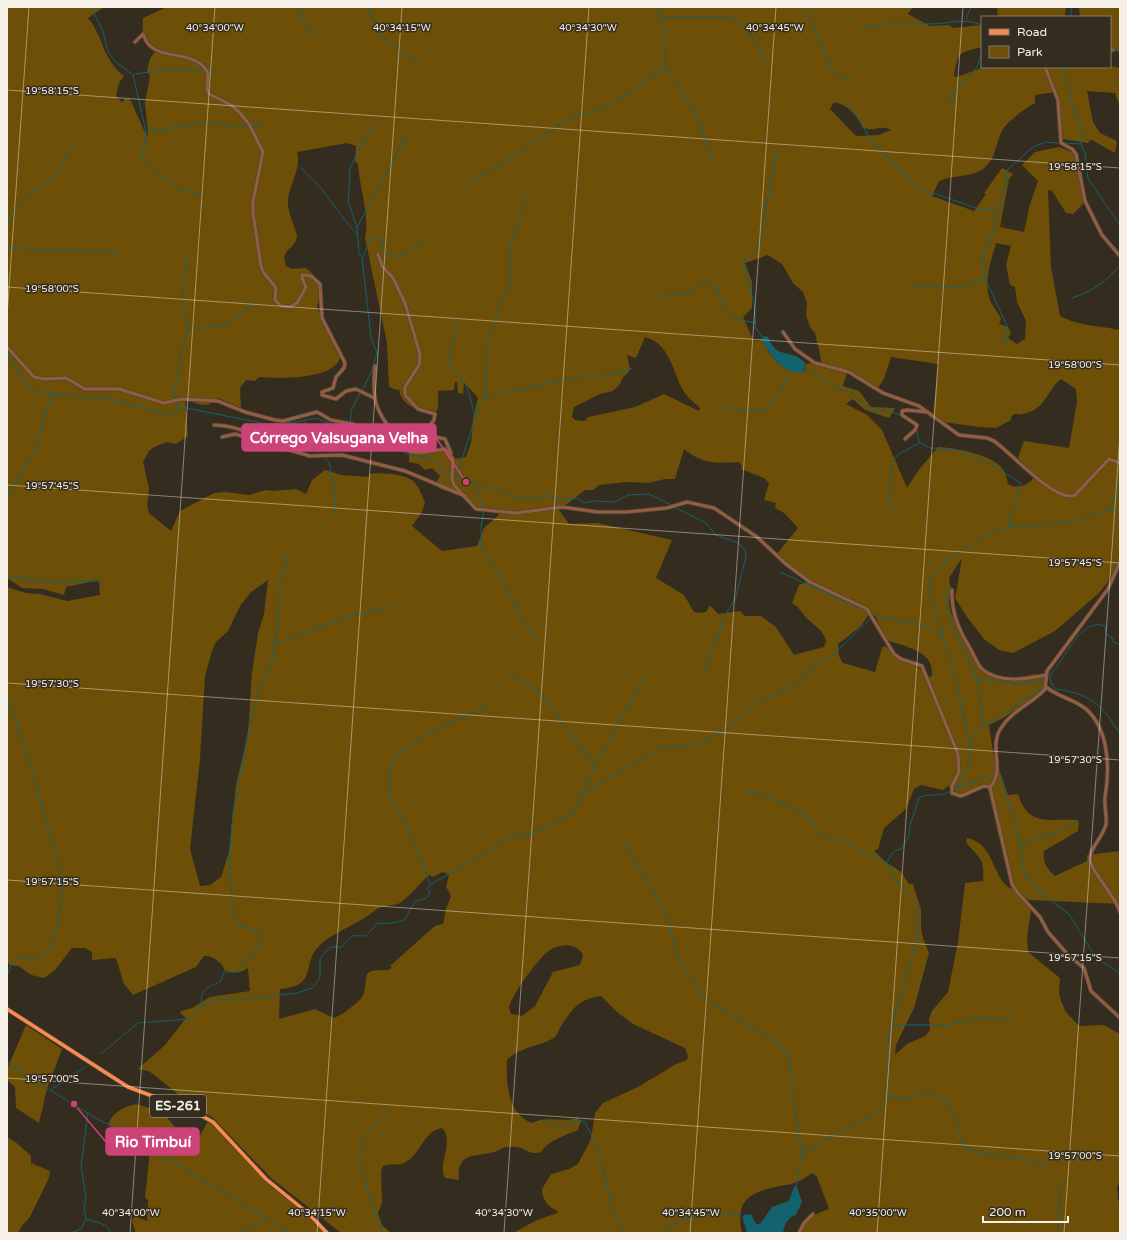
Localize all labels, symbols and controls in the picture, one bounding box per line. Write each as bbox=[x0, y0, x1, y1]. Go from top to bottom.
legend bbox=[981, 16, 1111, 68]
text: 40°34'00"W bbox=[186, 22, 244, 34]
text: 40°34'15"W bbox=[373, 22, 431, 34]
text: 40°34'30"W bbox=[559, 22, 617, 34]
text: 40°34'45"W bbox=[746, 22, 804, 34]
text: Road bbox=[1017, 25, 1047, 39]
text: Park bbox=[1017, 45, 1043, 59]
text: 19°58'15"S bbox=[25, 85, 79, 97]
text: 19°58'15"S bbox=[1048, 161, 1102, 173]
text: 19°58'00"S bbox=[25, 283, 79, 295]
text: 19°58'00"S bbox=[1048, 359, 1102, 371]
callout: Córrego Valsugana Velha bbox=[242, 424, 436, 451]
text: Córrego Valsugana Velha bbox=[250, 429, 428, 448]
text: 19°57'45"S bbox=[25, 480, 79, 492]
text: 19°57'45"S bbox=[1048, 557, 1102, 569]
text: 19°57'30"S bbox=[25, 678, 79, 690]
text: 19°57'30"S bbox=[1048, 754, 1102, 766]
text: 19°57'15"S bbox=[25, 876, 79, 888]
text: 19°57'15"S bbox=[1048, 952, 1102, 964]
text: 19°57'00"S bbox=[25, 1073, 79, 1085]
road number: ES-261 bbox=[150, 1095, 206, 1117]
callout: Rio Timbuí bbox=[106, 1128, 199, 1155]
text: Rio Timbuí bbox=[115, 1133, 191, 1151]
text: 19°57'00"S bbox=[1048, 1150, 1102, 1162]
scale bar bbox=[983, 1198, 1068, 1224]
text: 200 m bbox=[989, 1205, 1026, 1219]
text: 40°34'00"W bbox=[102, 1207, 160, 1219]
text: 40°34'15"W bbox=[288, 1207, 346, 1219]
text: 40°34'30"W bbox=[475, 1207, 533, 1219]
text: 40°34'45"W bbox=[662, 1207, 720, 1219]
text: 40°35'00"W bbox=[849, 1207, 907, 1219]

